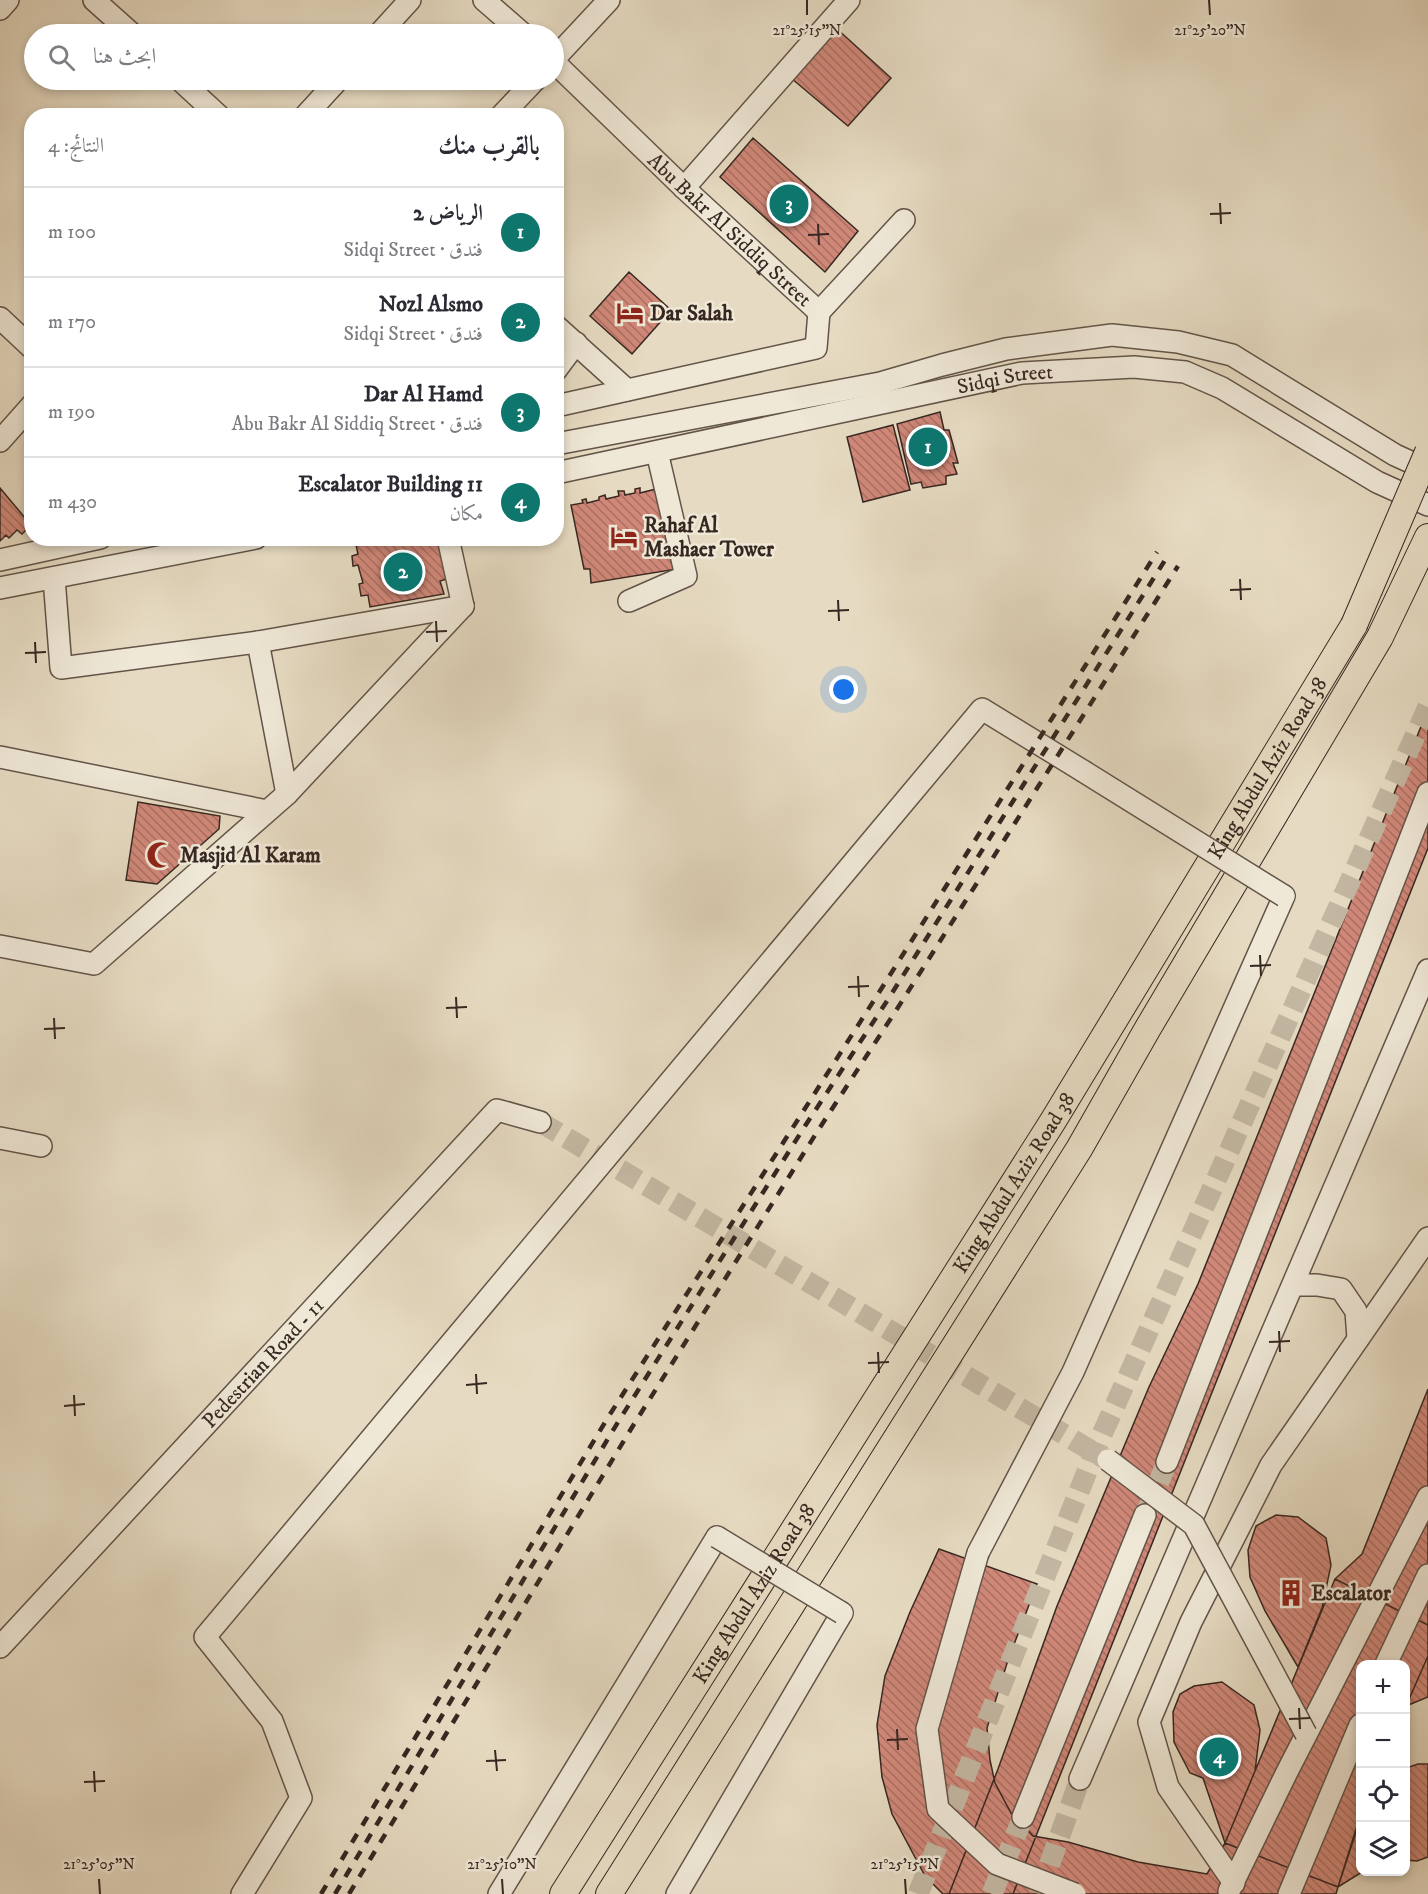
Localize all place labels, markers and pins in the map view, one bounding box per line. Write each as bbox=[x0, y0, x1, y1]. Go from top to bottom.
pin: 3 bbox=[770, 182, 808, 226]
hotel icon: Dar Salah bbox=[615, 298, 645, 328]
place label: Dar Salah bbox=[650, 301, 734, 327]
pin: 1 bbox=[908, 424, 948, 470]
place label: Rahaf Al Mashaer Tower bbox=[644, 513, 775, 563]
hotel icon: Rahaf Al Mashaer Tower bbox=[609, 522, 639, 552]
pin: 2 bbox=[384, 550, 422, 594]
mosque icon: Masjid Al Karam bbox=[145, 840, 175, 870]
place label: Masjid Al Karam bbox=[180, 843, 321, 870]
building icon: Escalator bbox=[1276, 1578, 1306, 1608]
place label: Escalator bbox=[1311, 1581, 1392, 1607]
pin: 4 bbox=[1200, 1734, 1238, 1780]

